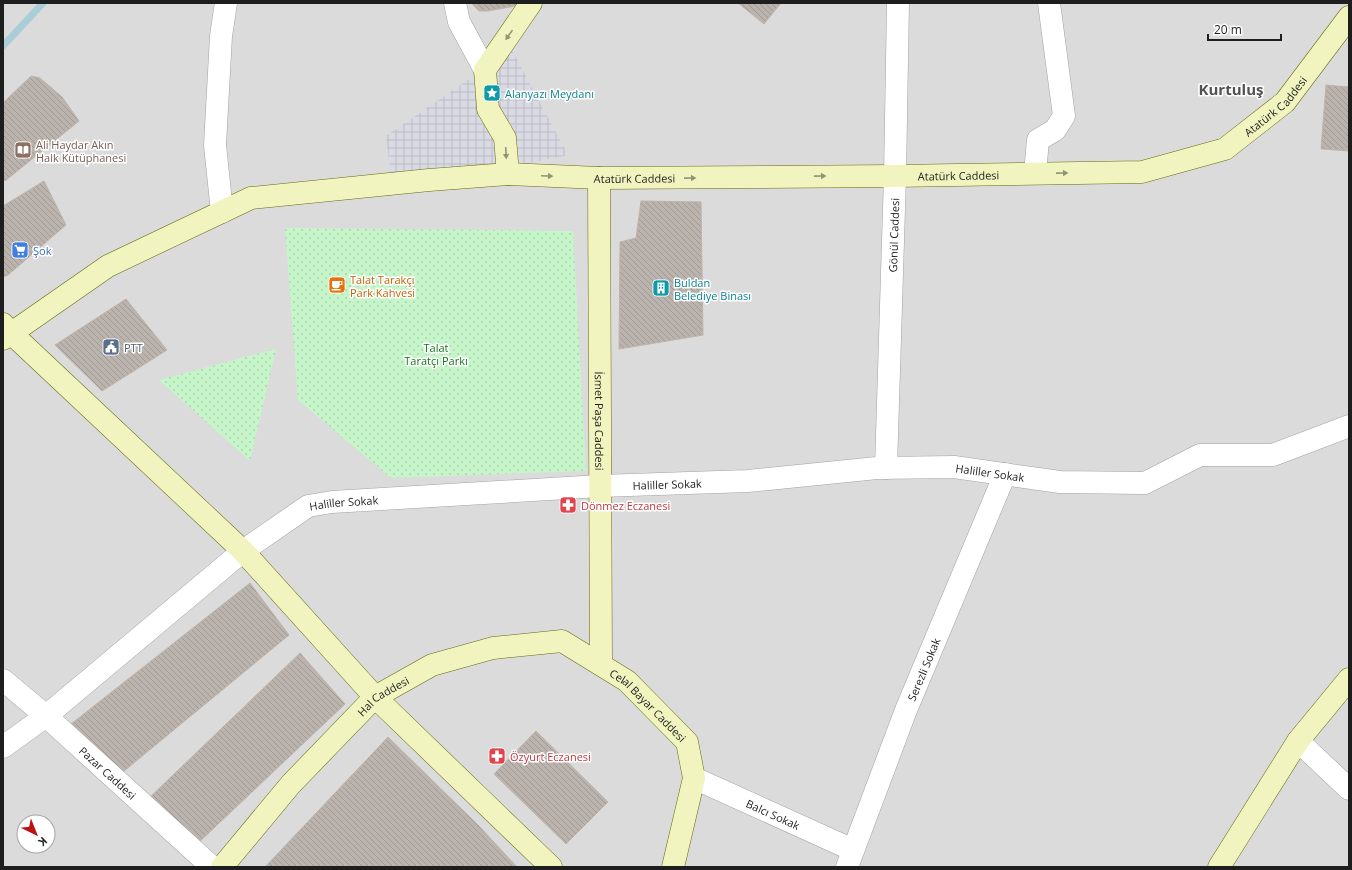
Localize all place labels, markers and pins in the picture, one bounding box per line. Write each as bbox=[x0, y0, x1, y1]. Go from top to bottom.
place icon: Alanyazı Meydanı bbox=[482, 83, 502, 103]
place label: Alanyazı Meydanı bbox=[505, 86, 594, 101]
place label: Ali Haydar Akın Halk Kütüphanesi bbox=[36, 137, 126, 165]
library icon: Ali Haydar Akın Halk Kütüphanesi bbox=[13, 140, 33, 160]
supermarket icon: Şok bbox=[10, 240, 30, 260]
place label: Şok bbox=[33, 243, 52, 258]
place label: Talat Tarakçı Park Kahvesi bbox=[350, 272, 415, 300]
cafe icon: Talat Tarakçı Park Kahvesi bbox=[327, 275, 347, 295]
place label: Buldan Belediye Binası bbox=[674, 275, 751, 303]
building icon: Buldan Belediye Binası bbox=[651, 278, 671, 298]
public building icon: PTT bbox=[101, 337, 121, 357]
place label: PTT bbox=[124, 340, 143, 355]
pharmacy icon: Dönmez Eczanesi bbox=[558, 495, 578, 515]
place label: Dönmez Eczanesi bbox=[581, 498, 670, 513]
pharmacy icon: Özyurt Eczanesi bbox=[487, 746, 507, 766]
place label: Özyurt Eczanesi bbox=[510, 749, 591, 764]

